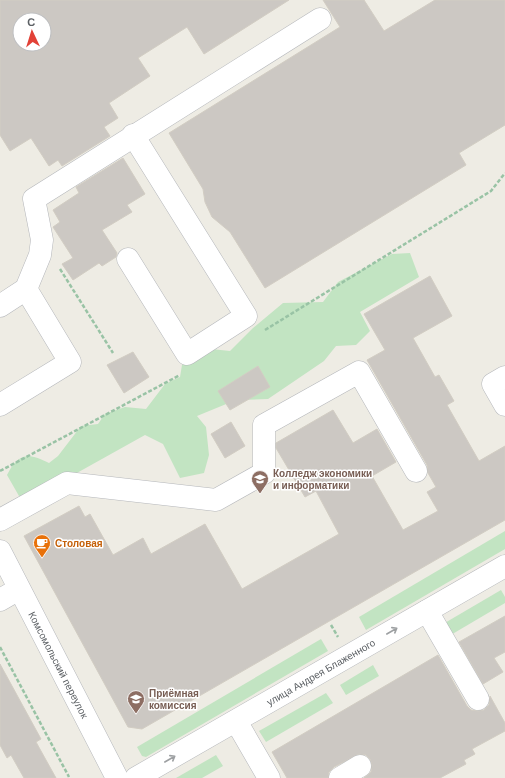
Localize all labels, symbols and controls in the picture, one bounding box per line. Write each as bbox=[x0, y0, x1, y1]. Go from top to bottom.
north arrow bbox=[12, 12, 52, 52]
text: С bbox=[27, 15, 36, 29]
place label: Колледж экономики и информатики bbox=[273, 467, 372, 492]
school or university icon: Колледж экономики и информатики bbox=[250, 469, 270, 494]
cafe icon: Столовая bbox=[32, 533, 52, 558]
place label: Столовая bbox=[55, 537, 103, 550]
street label: Комсомольский переулок bbox=[26, 609, 92, 721]
one-way arrow bbox=[386, 627, 398, 635]
street label: улица Андрея Блаженного bbox=[264, 635, 378, 708]
place label: Приёмная комиссия bbox=[149, 687, 199, 712]
school or university icon: Приёмная комиссия bbox=[126, 689, 146, 714]
one-way arrow bbox=[164, 754, 176, 762]

